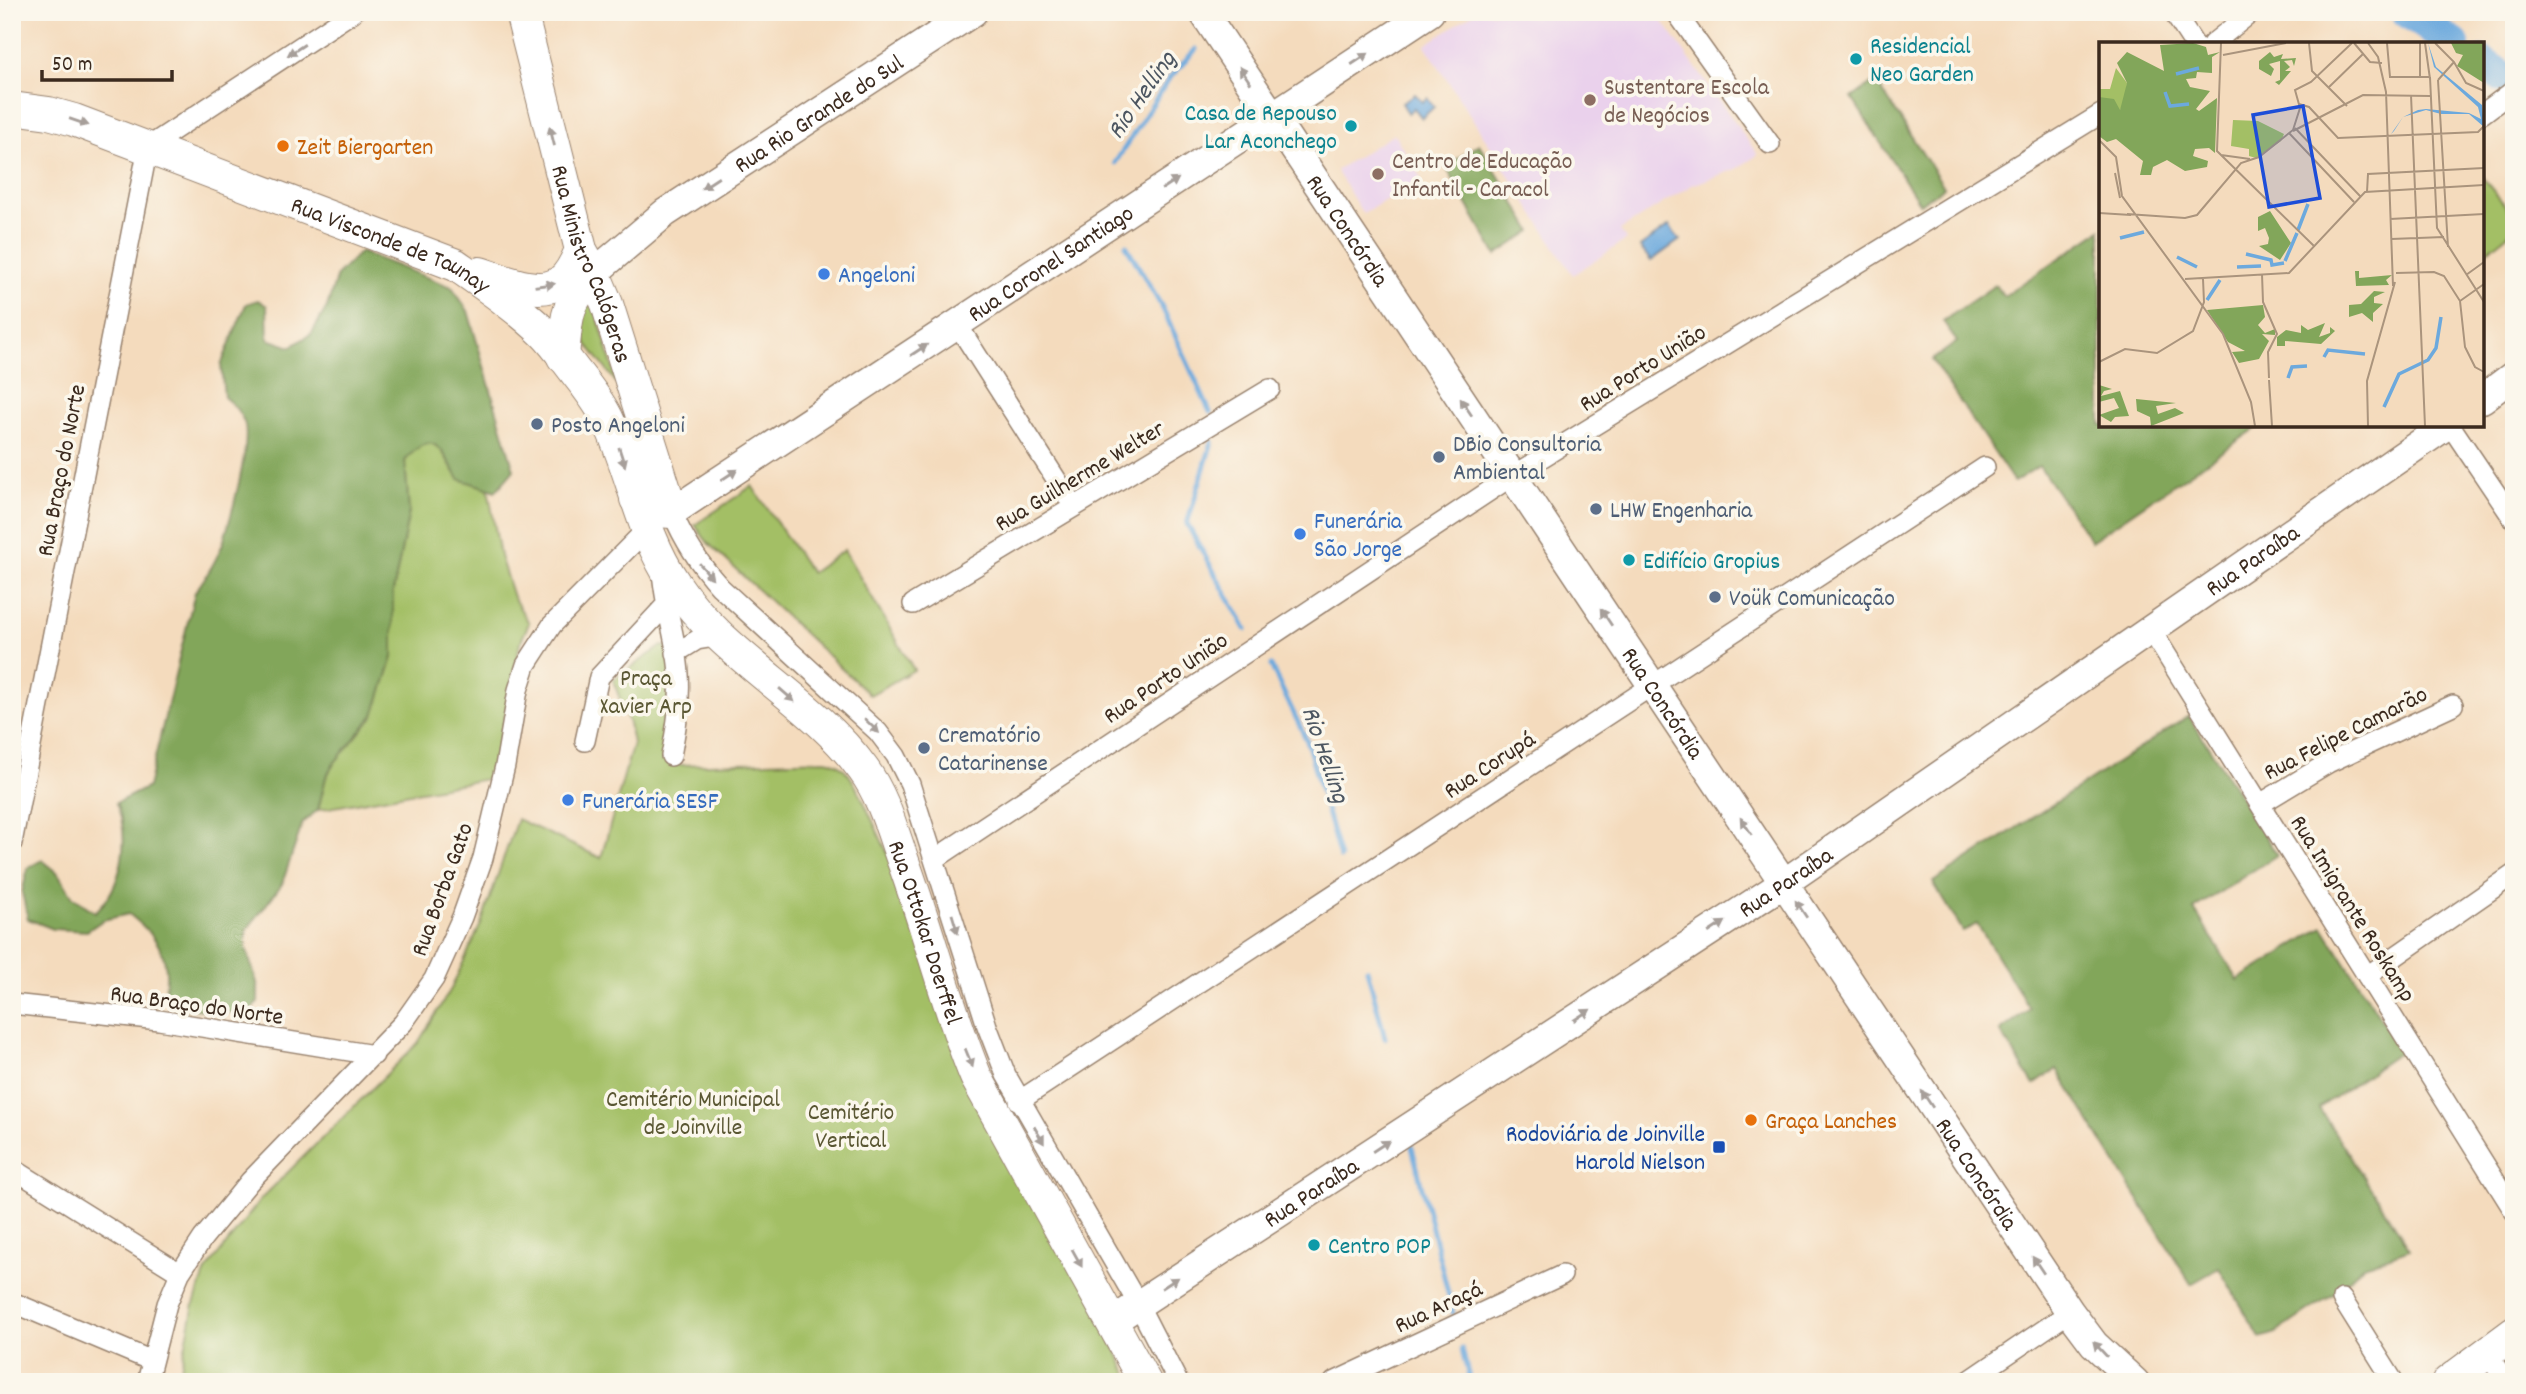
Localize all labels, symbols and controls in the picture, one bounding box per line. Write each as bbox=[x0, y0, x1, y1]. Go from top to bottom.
place label: Residencial Neo Garden bbox=[1870, 31, 1974, 93]
scale bar bbox=[42, 38, 172, 82]
inset map bbox=[2099, 42, 2484, 427]
one-way arrow bbox=[286, 43, 305, 56]
water label: Rio Helling bbox=[1099, 43, 1188, 148]
street label: Rua Rio Grande do Sul bbox=[729, 48, 912, 183]
text: 50 m bbox=[52, 51, 92, 81]
marker: Residencial Neo Garden bbox=[1848, 51, 1864, 67]
one-way arrow bbox=[1350, 52, 1370, 65]
one-way arrow bbox=[1238, 66, 1252, 84]
place label: Sustentare Escola de Negócios bbox=[1604, 72, 1770, 134]
marker: Sustentare Escola de Negócios bbox=[1582, 92, 1598, 108]
place label: Casa de Repouso Lar Aconchego bbox=[1185, 98, 1337, 160]
one-way arrow bbox=[68, 117, 89, 128]
marker: Casa de Repouso Lar Aconchego bbox=[1343, 118, 1359, 134]
one-way arrow bbox=[546, 125, 557, 147]
place label: Zeit Biergarten bbox=[297, 132, 433, 166]
marker: Zeit Biergarten bbox=[275, 138, 291, 154]
place label: Centro de Educação Infantil - Caracol bbox=[1392, 146, 1572, 208]
street label: Rua Ministro Calógeras bbox=[540, 162, 638, 368]
marker: Centro de Educação Infantil - Caracol bbox=[1370, 166, 1386, 182]
street label: Rua Concórdia bbox=[1296, 169, 1396, 295]
one-way arrow bbox=[701, 176, 719, 190]
one-way arrow bbox=[1161, 177, 1179, 191]
street label: Rua Visconde de Taunay bbox=[285, 190, 497, 305]
street label: Rua Coronel Santiago bbox=[962, 198, 1142, 332]
place label: Angeloni bbox=[838, 260, 915, 294]
marker: Angeloni bbox=[816, 266, 832, 282]
one-way arrow bbox=[534, 280, 556, 291]
street label: Rua Porto União bbox=[1574, 317, 1714, 422]
one-way arrow bbox=[909, 343, 928, 356]
street label: Rua Braço do Norte bbox=[30, 382, 96, 559]
one-way arrow bbox=[1460, 397, 1473, 417]
place label: Posto Angeloni bbox=[551, 410, 685, 444]
street label: Rua Guilherme Welter bbox=[989, 413, 1172, 542]
marker: Posto Angeloni bbox=[529, 416, 545, 432]
place label: DBio Consultoria Ambiental bbox=[1453, 429, 1602, 491]
one-way arrow bbox=[617, 446, 628, 467]
marker: DBio Consultoria Ambiental bbox=[1431, 449, 1447, 465]
one-way arrow bbox=[719, 468, 738, 481]
place label: LHW Engenharia bbox=[1610, 495, 1753, 529]
marker: LHW Engenharia bbox=[1588, 501, 1604, 517]
place label: Funerária São Jorge bbox=[1314, 506, 1403, 568]
street label: Rua Paraíba bbox=[2200, 517, 2308, 607]
marker: Funerária São Jorge bbox=[1292, 526, 1308, 542]
place label: Edifício Gropius bbox=[1643, 546, 1780, 580]
marker: Edifício Gropius bbox=[1621, 552, 1637, 568]
one-way arrow bbox=[697, 562, 713, 579]
place label: Voük Comunicação bbox=[1729, 583, 1895, 617]
marker: Voük Comunicação bbox=[1707, 589, 1723, 605]
one-way arrow bbox=[1600, 607, 1613, 626]
street label: Rua Porto União bbox=[1097, 625, 1236, 734]
street label: Rua Concórdia bbox=[1611, 641, 1711, 768]
park label: Praça Xavier Arp bbox=[600, 663, 692, 725]
street label: Rua Felipe Camarão bbox=[2259, 679, 2434, 791]
one-way arrow bbox=[778, 686, 795, 702]
water label: Rio Helling bbox=[1290, 702, 1358, 810]
one-way arrow bbox=[863, 717, 880, 734]
place label: Crematório Catarinense bbox=[938, 720, 1048, 782]
street label: Rua Corupá bbox=[1438, 724, 1543, 809]
marker: Crematório Catarinense bbox=[916, 740, 932, 756]
place label: Funerária SESF bbox=[582, 786, 719, 820]
marker: Funerária SESF bbox=[560, 792, 576, 808]
street label: Rua Imigrante Roskamp bbox=[2280, 809, 2423, 1010]
one-way arrow bbox=[1740, 817, 1753, 836]
street label: Rua Borba Gato bbox=[404, 819, 484, 962]
street label: Rua Ottokar Doerffel bbox=[877, 836, 969, 1030]
street label: Rua Paraíba bbox=[1733, 840, 1841, 928]
one-way arrow bbox=[1795, 900, 1808, 919]
one-way arrow bbox=[951, 914, 961, 935]
one-way arrow bbox=[1707, 921, 1726, 934]
street label: Rua Braço do Norte bbox=[108, 978, 285, 1036]
one-way arrow bbox=[1572, 1008, 1592, 1021]
one-way arrow bbox=[963, 1047, 974, 1068]
park label: Cemitério Municipal de Joinville bbox=[606, 1084, 780, 1146]
one-way arrow bbox=[1921, 1089, 1934, 1109]
park label: Cemitério Vertical bbox=[808, 1097, 894, 1159]
place label: Graça Lanches bbox=[1765, 1106, 1897, 1140]
marker: Graça Lanches bbox=[1743, 1112, 1759, 1128]
street label: Rua Concórdia bbox=[1925, 1112, 2025, 1239]
place label: Rodoviária de Joinville Harold Nielson bbox=[1506, 1119, 1705, 1181]
one-way arrow bbox=[1033, 1125, 1045, 1145]
one-way arrow bbox=[1372, 1139, 1390, 1153]
marker: Rodoviária de Joinville Harold Nielson bbox=[1711, 1139, 1727, 1155]
street label: Rua Paraíba bbox=[1258, 1151, 1367, 1238]
place label: Centro POP bbox=[1328, 1231, 1431, 1265]
marker: Centro POP bbox=[1306, 1237, 1322, 1253]
one-way arrow bbox=[1071, 1248, 1083, 1267]
one-way arrow bbox=[2032, 1255, 2045, 1274]
street label: Rua Araçá bbox=[1390, 1274, 1489, 1344]
one-way arrow bbox=[1160, 1277, 1179, 1290]
one-way arrow bbox=[2092, 1340, 2108, 1358]

